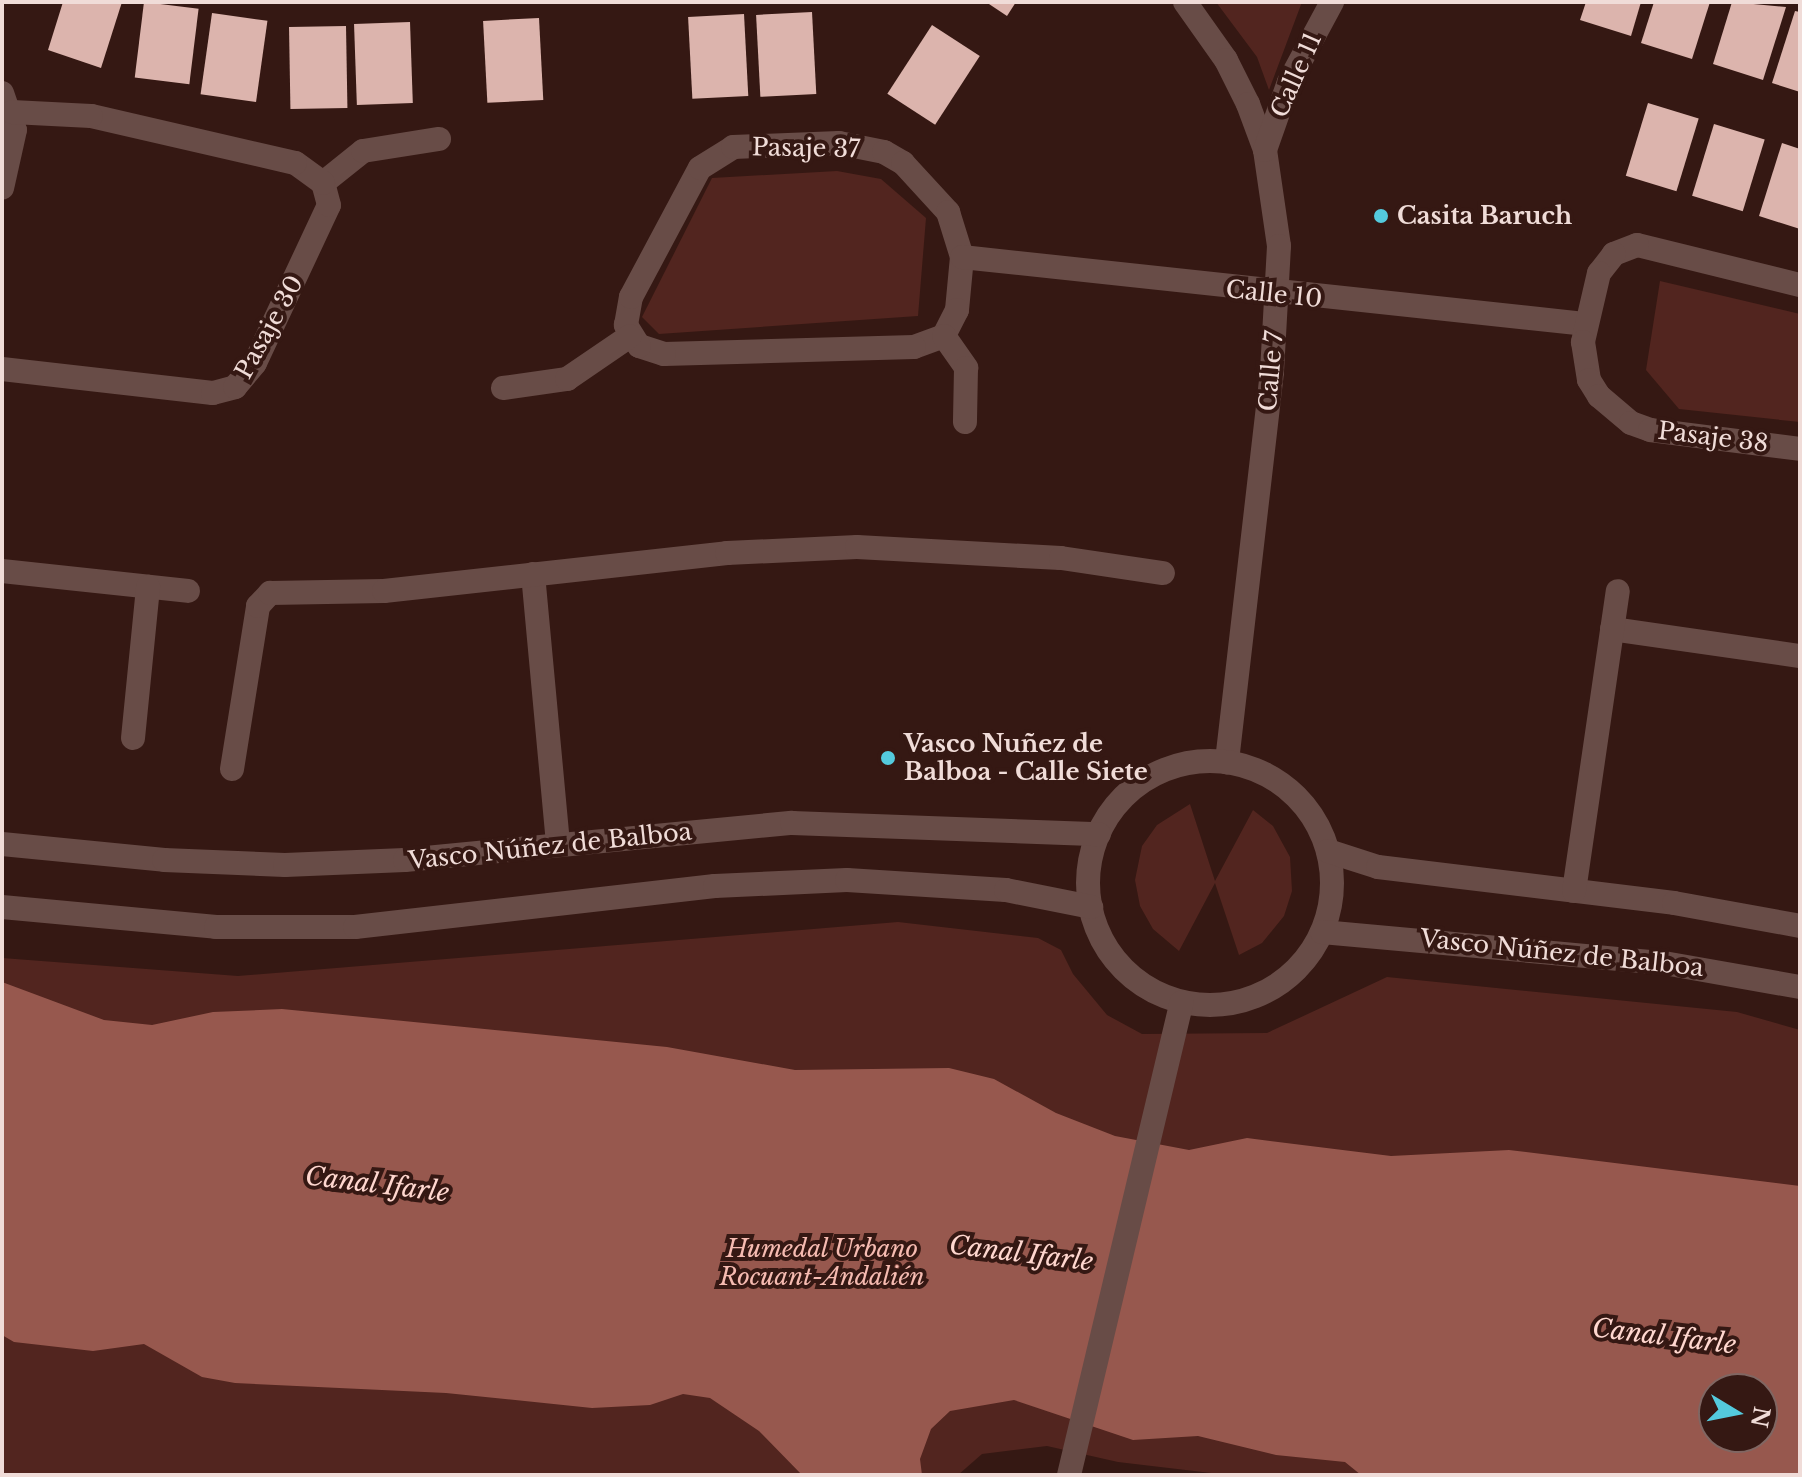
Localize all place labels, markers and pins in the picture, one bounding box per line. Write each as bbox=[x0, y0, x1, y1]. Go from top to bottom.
place label: Casita Baruch bbox=[1397, 202, 1572, 230]
marker: Casita Baruch bbox=[1372, 207, 1390, 225]
place label: Vasco Nuñez de Balboa - Calle Siete bbox=[904, 730, 1148, 786]
marker: Vasco Nuñez de Balboa - Calle Siete bbox=[879, 749, 897, 767]

